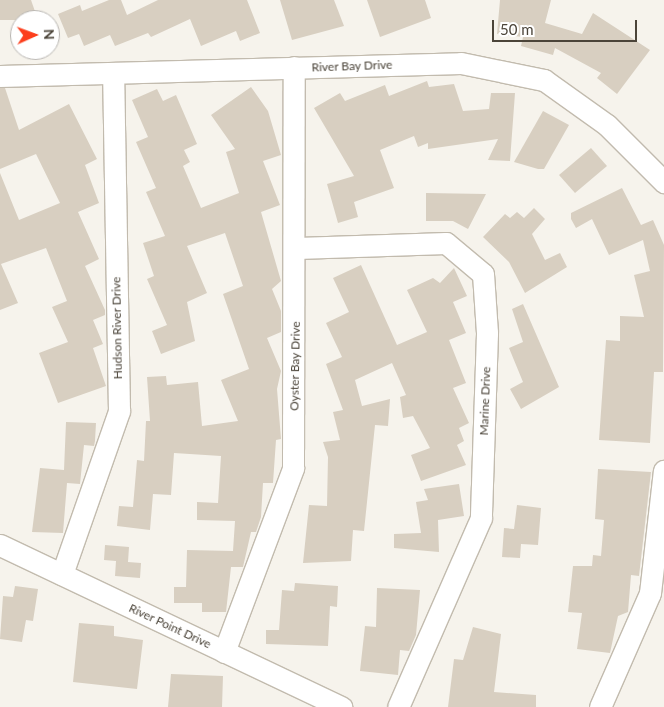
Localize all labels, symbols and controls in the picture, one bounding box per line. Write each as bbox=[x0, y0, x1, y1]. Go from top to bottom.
north arrow bbox=[10, 10, 60, 60]
scale bar bbox=[494, 10, 639, 42]
text: 50 m bbox=[500, 20, 534, 38]
text: N bbox=[41, 29, 58, 40]
street label: River Bay Drive bbox=[311, 57, 393, 75]
street label: Hudson River Drive bbox=[109, 276, 125, 380]
street label: Oyster Bay Drive bbox=[287, 321, 303, 411]
street label: Marine Drive bbox=[477, 366, 493, 436]
street label: River Point Drive bbox=[126, 601, 214, 651]

